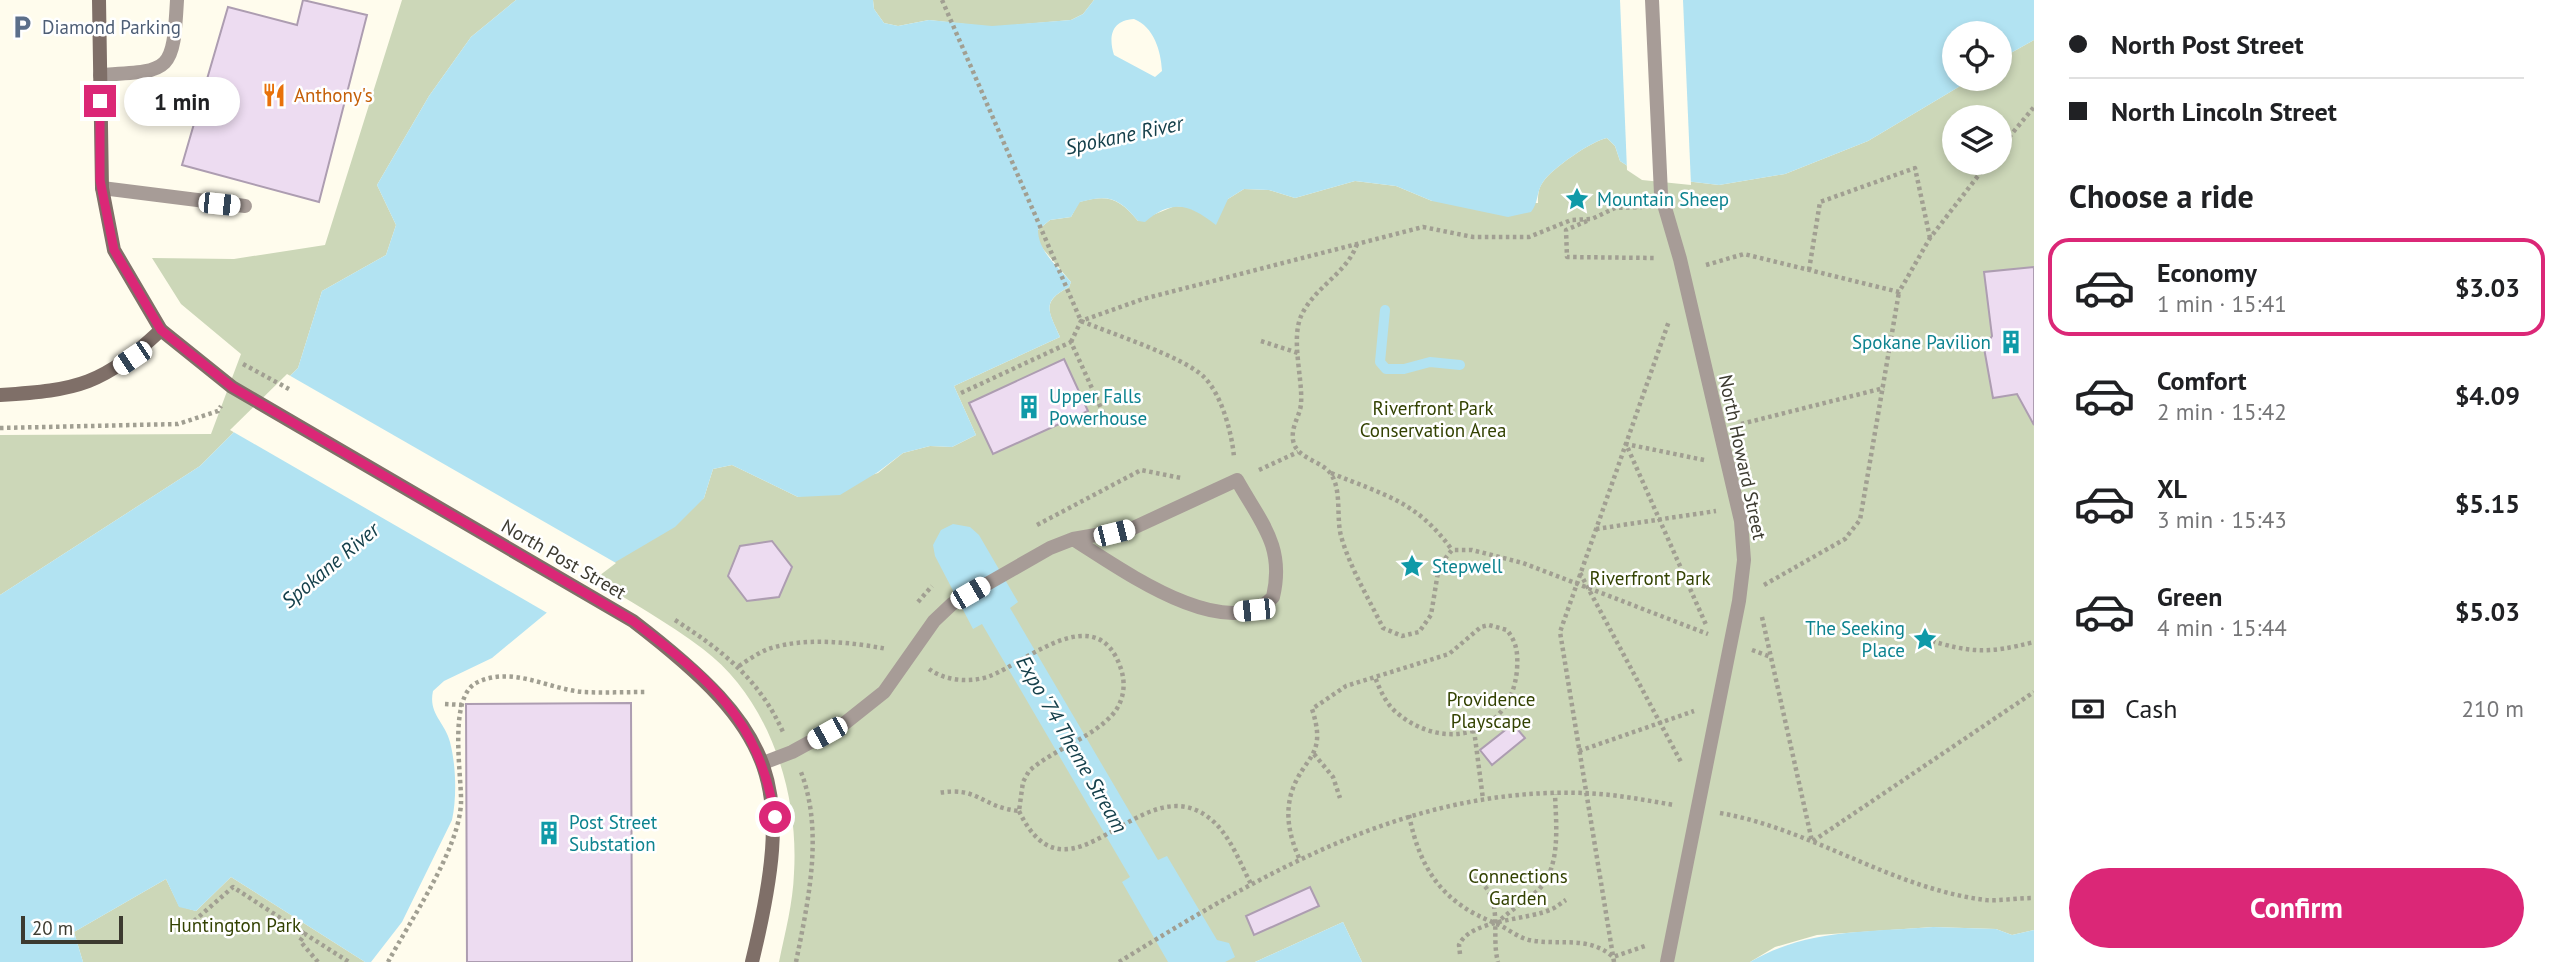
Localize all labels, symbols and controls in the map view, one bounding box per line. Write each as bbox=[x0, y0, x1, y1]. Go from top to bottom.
parking icon: Diamond Parking bbox=[8, 13, 36, 41]
place label: Diamond Parking bbox=[42, 15, 181, 39]
map controls bbox=[1942, 21, 2012, 175]
button: locate bbox=[1942, 21, 2012, 91]
text: North Post Street bbox=[2111, 28, 2304, 61]
callout: 1 min bbox=[124, 76, 240, 126]
restaurant icon: Anthony's bbox=[260, 81, 288, 109]
place label: Anthony's bbox=[294, 83, 373, 107]
route end bbox=[84, 85, 116, 117]
text: 1 min bbox=[154, 87, 210, 116]
text: North Lincoln Street bbox=[2111, 95, 2337, 128]
button: layers bbox=[1942, 105, 2012, 175]
water label: Spokane River bbox=[1063, 109, 1187, 161]
text: Choose a ride bbox=[2069, 175, 2254, 217]
place icon: Mountain Sheep bbox=[1563, 185, 1591, 213]
place label: Mountain Sheep bbox=[1597, 187, 1729, 211]
car bbox=[198, 191, 241, 217]
icon: car bbox=[2073, 256, 2136, 319]
text: Economy bbox=[2157, 256, 2257, 289]
text: $3.03 bbox=[2455, 271, 2520, 304]
text: 1 min · 15:41 bbox=[2157, 289, 2287, 318]
building icon: Spokane Pavilion bbox=[1997, 328, 2025, 356]
place label: Spokane Pavilion bbox=[1852, 330, 1991, 354]
car bbox=[109, 338, 156, 378]
icon: car bbox=[2073, 364, 2136, 427]
text: Comfort bbox=[2157, 364, 2247, 397]
street label: North Howard Street bbox=[1714, 372, 1772, 542]
text: $4.09 bbox=[2455, 379, 2520, 412]
place label: Upper Falls Powerhouse bbox=[1049, 384, 1147, 430]
building icon: Upper Falls Powerhouse bbox=[1015, 393, 1043, 421]
park label: Riverfront Park Conservation Area bbox=[1360, 396, 1506, 442]
text: 2 min · 15:42 bbox=[2157, 397, 2287, 426]
icon: car bbox=[2073, 472, 2136, 535]
text: XL bbox=[2157, 472, 2187, 505]
text: $5.15 bbox=[2455, 487, 2520, 520]
text: 3 min · 15:43 bbox=[2157, 505, 2287, 534]
street label: North Post Street bbox=[497, 514, 631, 605]
water label: Spokane River bbox=[275, 515, 386, 614]
car bbox=[1092, 518, 1137, 548]
place icon: Stepwell bbox=[1398, 552, 1426, 580]
place label: Stepwell bbox=[1432, 554, 1503, 578]
park label: Riverfront Park bbox=[1589, 566, 1711, 590]
car bbox=[947, 573, 994, 613]
icon: car bbox=[2073, 580, 2136, 643]
text: Green bbox=[2157, 580, 2222, 613]
text: $5.03 bbox=[2455, 595, 2520, 628]
car bbox=[1233, 597, 1276, 623]
text: 4 min · 15:44 bbox=[2157, 613, 2287, 642]
place label: The Seeking Place bbox=[1805, 616, 1905, 662]
place icon: The Seeking Place bbox=[1911, 625, 1939, 653]
water label: Expo '74 Theme Stream bbox=[1010, 650, 1134, 838]
park label: Providence Playscape bbox=[1447, 687, 1535, 733]
icon: cash bbox=[2069, 690, 2107, 728]
text: Cash bbox=[2125, 692, 2177, 725]
text: 210 m bbox=[2462, 694, 2524, 723]
car bbox=[804, 714, 851, 752]
route start bbox=[759, 801, 791, 833]
place label: Post Street Substation bbox=[569, 810, 658, 856]
building icon: Post Street Substation bbox=[535, 819, 563, 847]
park label: Connections Garden bbox=[1468, 864, 1568, 910]
button: Confirm bbox=[2069, 868, 2524, 948]
scale bar bbox=[21, 913, 122, 945]
park label: Huntington Park bbox=[169, 913, 301, 937]
text: 20 m bbox=[32, 916, 73, 940]

